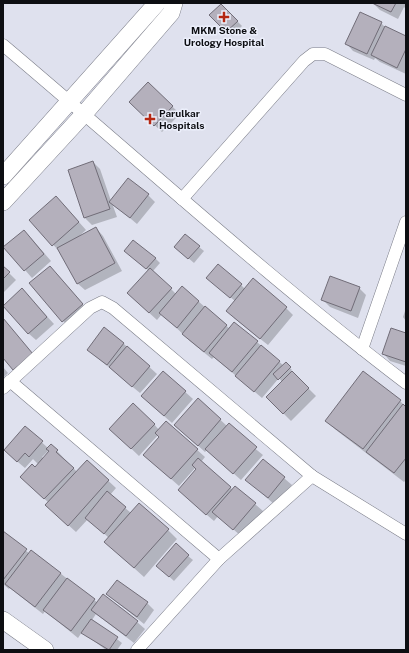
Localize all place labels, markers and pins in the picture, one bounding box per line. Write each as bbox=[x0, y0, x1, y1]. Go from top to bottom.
marker: MKM Stone & Urology Hospital bbox=[218, 11, 230, 23]
place label: MKM Stone & Urology Hospital bbox=[184, 24, 264, 48]
place label: Parulkar Hospitals bbox=[159, 107, 205, 131]
marker: Parulkar Hospitals bbox=[144, 113, 156, 125]

